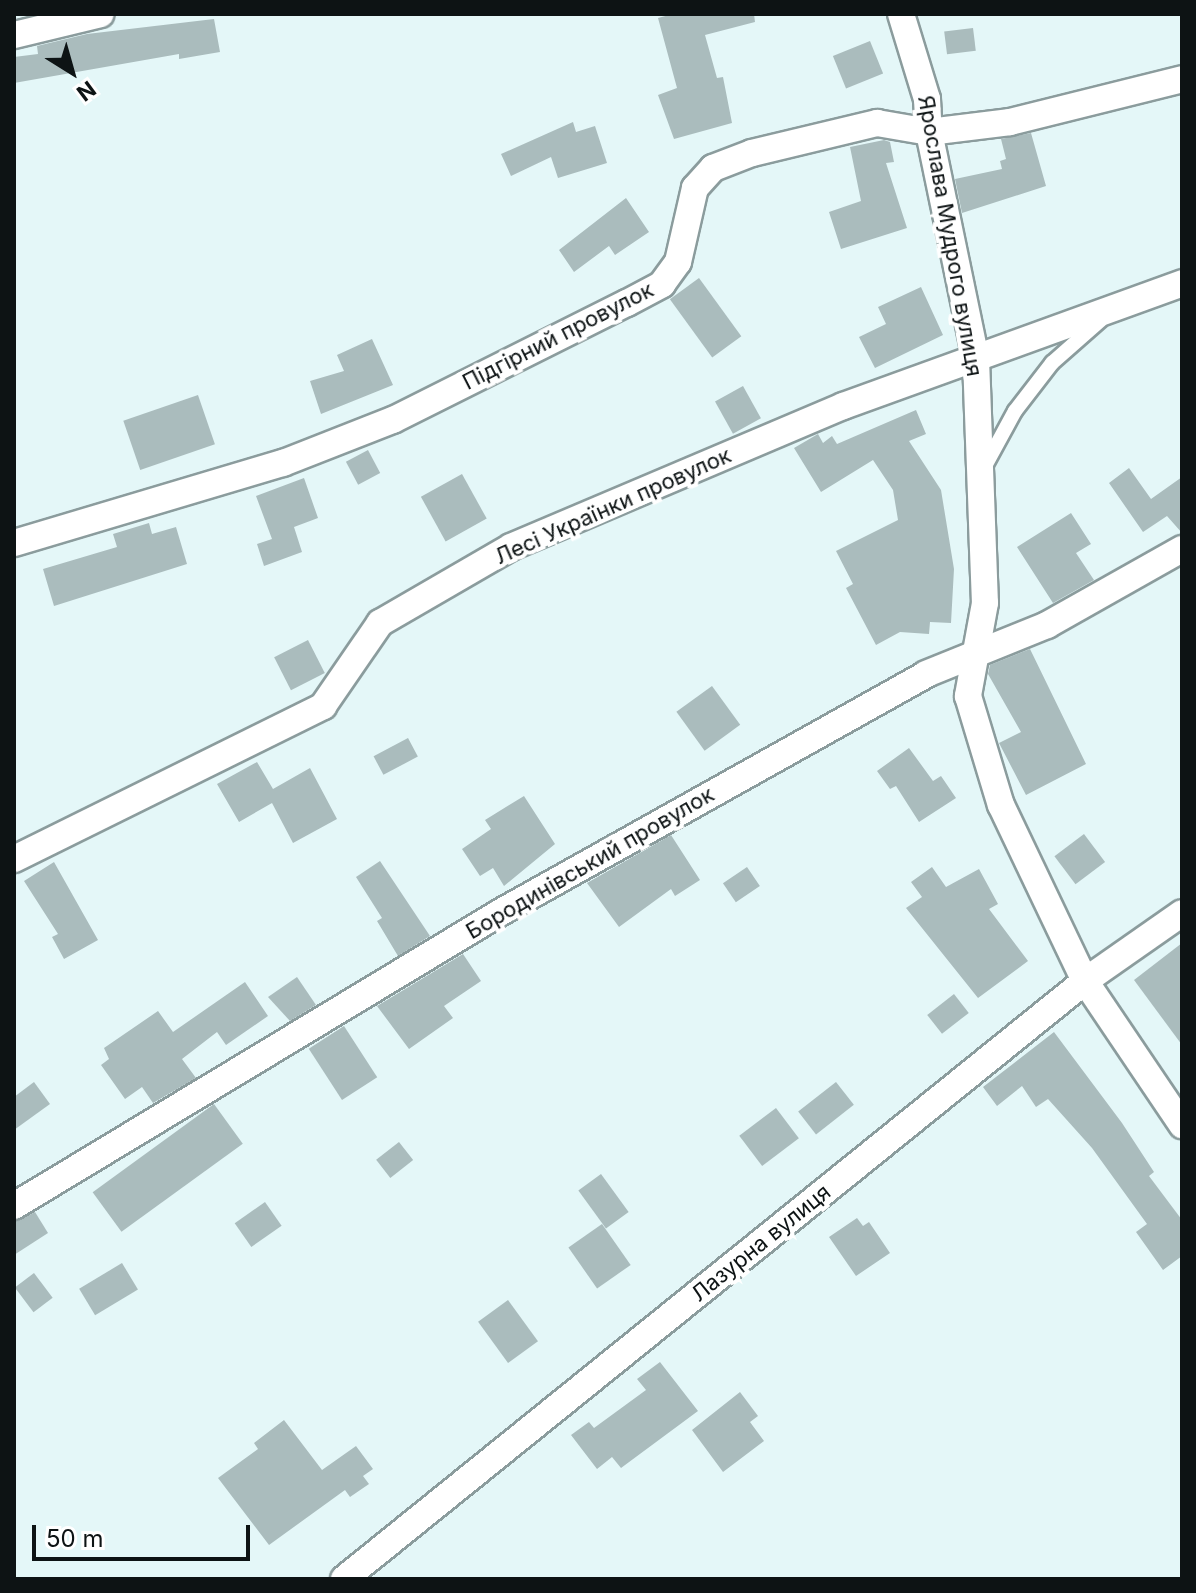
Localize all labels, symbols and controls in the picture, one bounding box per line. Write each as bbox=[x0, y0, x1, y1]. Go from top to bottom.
north arrow bbox=[32, 32, 112, 112]
text: N bbox=[72, 76, 101, 107]
street label: Ярослава Мудрого вулиця bbox=[912, 94, 988, 378]
street label: Підгірний провулок bbox=[458, 276, 658, 396]
street label: Лесі Українки провулок bbox=[491, 442, 735, 570]
street label: Бородинівський провулок bbox=[461, 781, 719, 945]
street label: Лазурна вулиця bbox=[686, 1179, 836, 1307]
scale bar bbox=[36, 1509, 254, 1559]
text: 50 m bbox=[46, 1524, 104, 1553]

